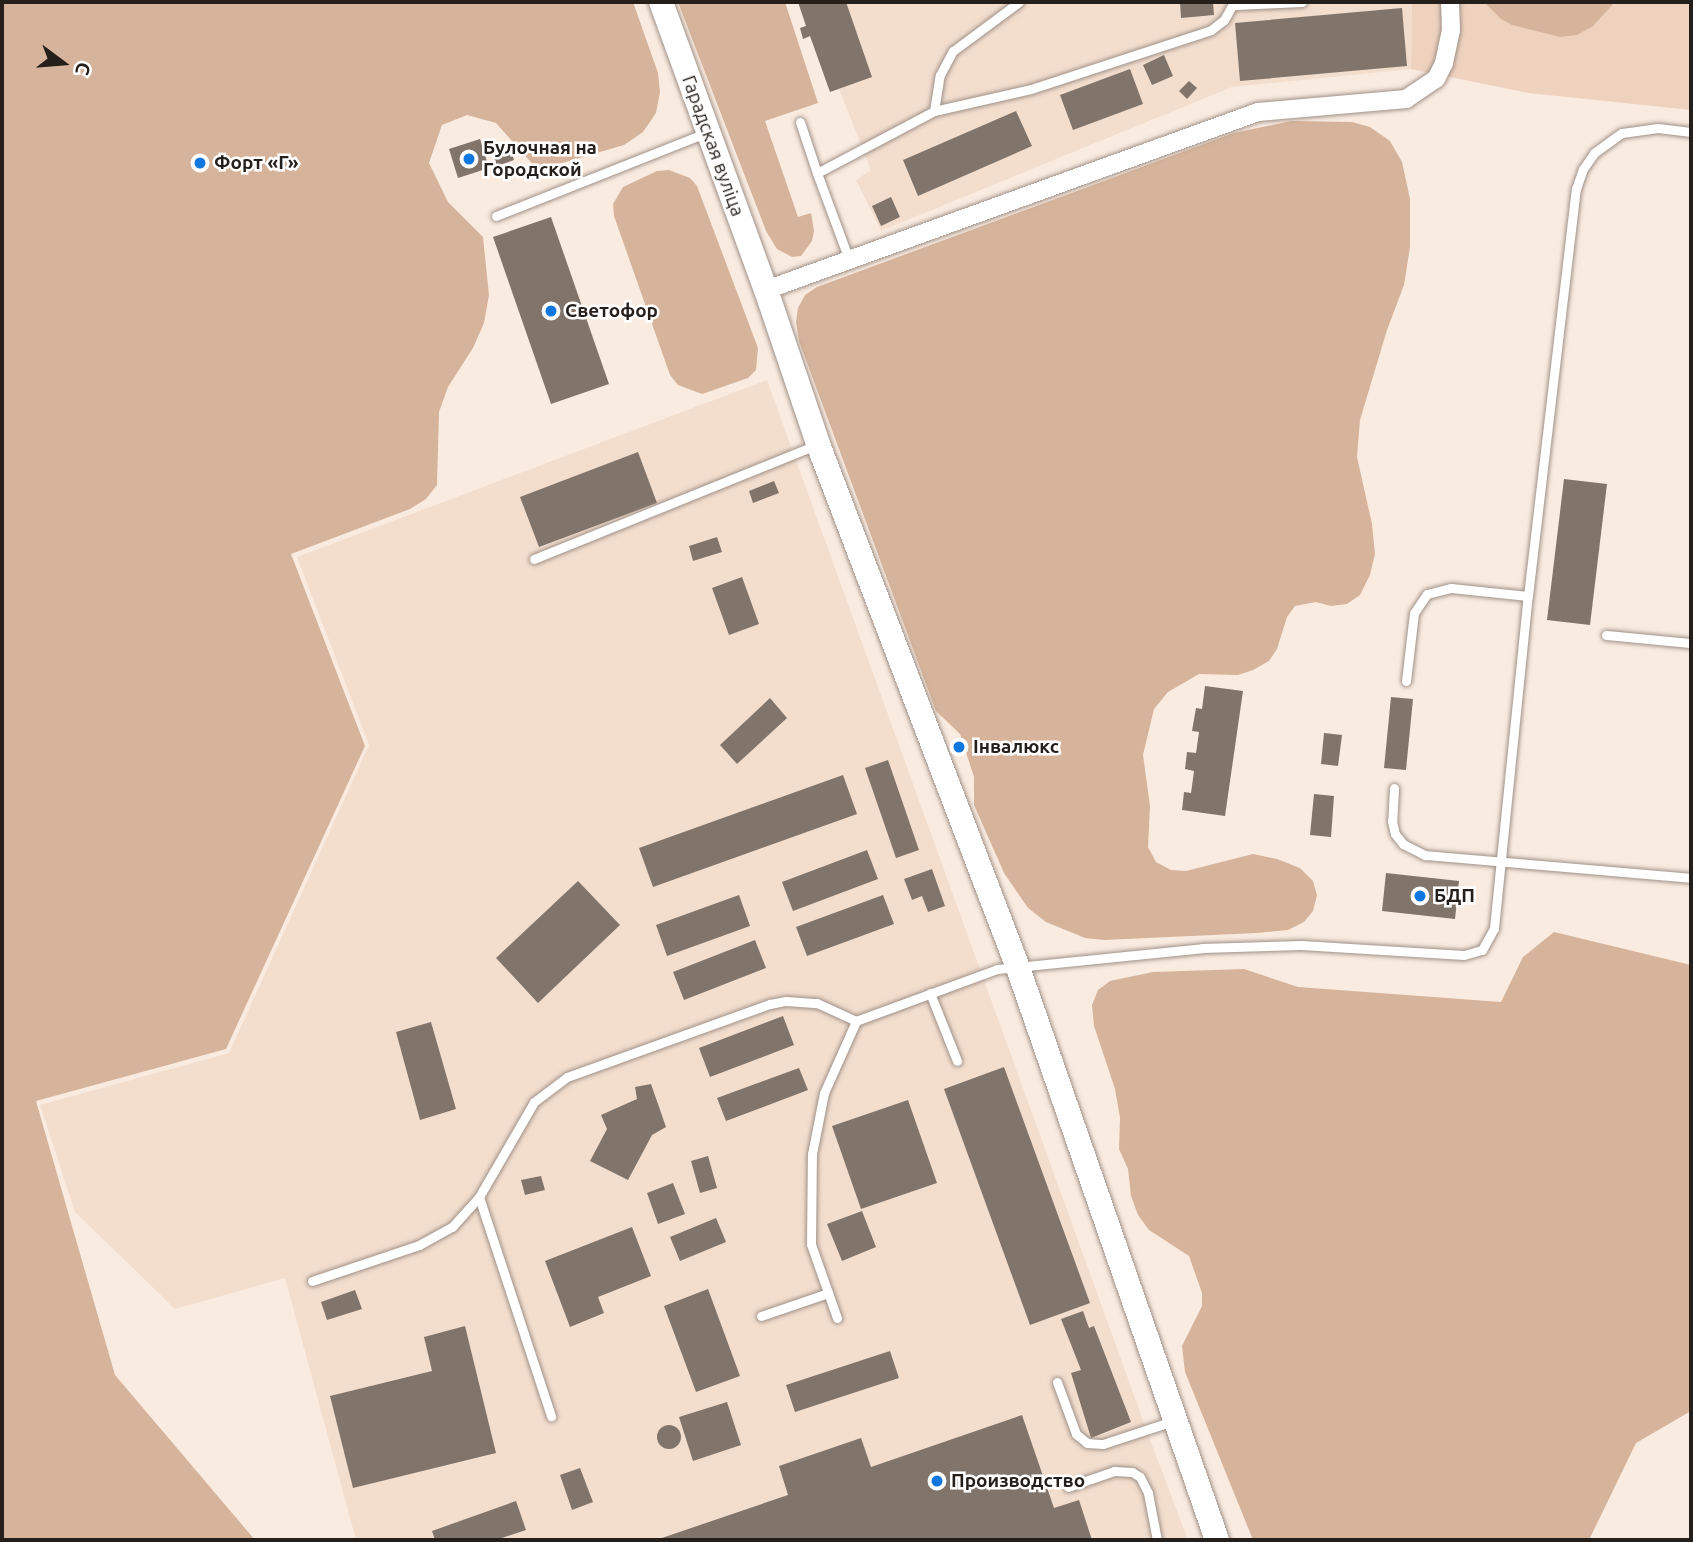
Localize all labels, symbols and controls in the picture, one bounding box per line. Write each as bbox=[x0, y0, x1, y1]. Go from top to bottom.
north arrow bbox=[28, 28, 98, 98]
text: С bbox=[71, 60, 95, 78]
street label: Гарадская вуліца bbox=[677, 72, 749, 220]
place label: Булочная на Городской bbox=[483, 137, 597, 181]
marker: Булочная на Городской bbox=[461, 151, 477, 167]
place label: Форт «Г» bbox=[214, 152, 298, 174]
marker: Форт «Г» bbox=[192, 155, 208, 171]
place label: Светофор bbox=[565, 300, 658, 322]
marker: Светофор bbox=[543, 303, 559, 319]
place label: Інвалюкс bbox=[973, 736, 1059, 758]
marker: Інвалюкс bbox=[951, 739, 967, 755]
place label: БДП bbox=[1434, 885, 1475, 907]
marker: БДП bbox=[1412, 888, 1428, 904]
place label: Производство bbox=[951, 1470, 1085, 1492]
marker: Производство bbox=[929, 1473, 945, 1489]

